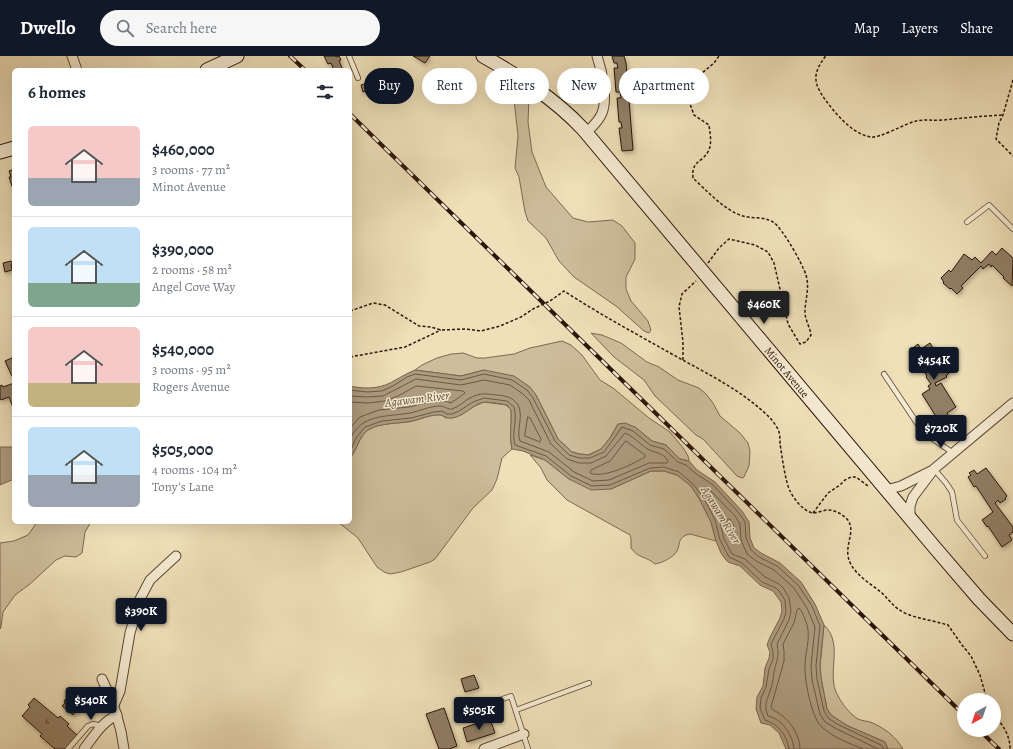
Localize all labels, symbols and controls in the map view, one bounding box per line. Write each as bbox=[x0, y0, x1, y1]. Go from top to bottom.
search box bbox=[100, 10, 380, 46]
text: Dwello bbox=[20, 15, 76, 41]
icon: search bbox=[114, 17, 136, 39]
text: Search here bbox=[146, 18, 217, 38]
text: Map bbox=[854, 19, 880, 38]
text: Layers bbox=[902, 19, 938, 38]
text: Share bbox=[960, 19, 993, 38]
chip: Buy bbox=[364, 68, 414, 104]
chip: Rent bbox=[422, 68, 477, 104]
chip: Filters bbox=[485, 68, 549, 104]
chip: New bbox=[557, 68, 611, 104]
chip: Apartment bbox=[619, 68, 709, 104]
text: 6 homes bbox=[28, 81, 86, 104]
icon: filters bbox=[314, 81, 336, 103]
text: $460,000 bbox=[152, 138, 215, 161]
icon: home bbox=[60, 142, 108, 190]
text: 3 rooms · 77 m² bbox=[152, 161, 230, 178]
text: Minot Avenue bbox=[152, 178, 226, 195]
text: $390,000 bbox=[152, 238, 214, 261]
icon: home bbox=[60, 243, 108, 291]
text: 2 rooms · 58 m² bbox=[152, 261, 232, 278]
text: Angel Cove Way bbox=[152, 278, 235, 295]
pin: $460K bbox=[736, 291, 792, 325]
text: $460K bbox=[747, 295, 781, 312]
text: $540,000 bbox=[152, 338, 214, 361]
icon: home bbox=[60, 343, 108, 391]
street label: Minot Avenue bbox=[761, 344, 812, 401]
pin: $454K bbox=[906, 347, 962, 381]
text: $454K bbox=[918, 351, 950, 368]
text: 3 rooms · 95 m² bbox=[152, 361, 231, 378]
text: Rogers Avenue bbox=[152, 378, 230, 395]
water label: Agawam River bbox=[383, 387, 451, 411]
pin: $720K bbox=[913, 415, 969, 449]
text: $720K bbox=[925, 419, 957, 436]
text: $505,000 bbox=[152, 438, 213, 461]
icon: home bbox=[60, 443, 108, 491]
text: 4 rooms · 104 m² bbox=[152, 461, 237, 478]
text: Tony's Lane bbox=[152, 478, 214, 495]
water label: Agawam River bbox=[697, 482, 745, 548]
pin: $390K bbox=[113, 598, 169, 632]
text: $390K bbox=[125, 602, 157, 619]
pin: $540K bbox=[63, 687, 119, 721]
text: $540K bbox=[75, 691, 107, 708]
north arrow bbox=[957, 693, 1001, 737]
map controls bbox=[957, 693, 1001, 737]
pin: $505K bbox=[451, 697, 507, 731]
text: $505K bbox=[463, 701, 495, 718]
house number: 6 bbox=[45, 715, 49, 727]

